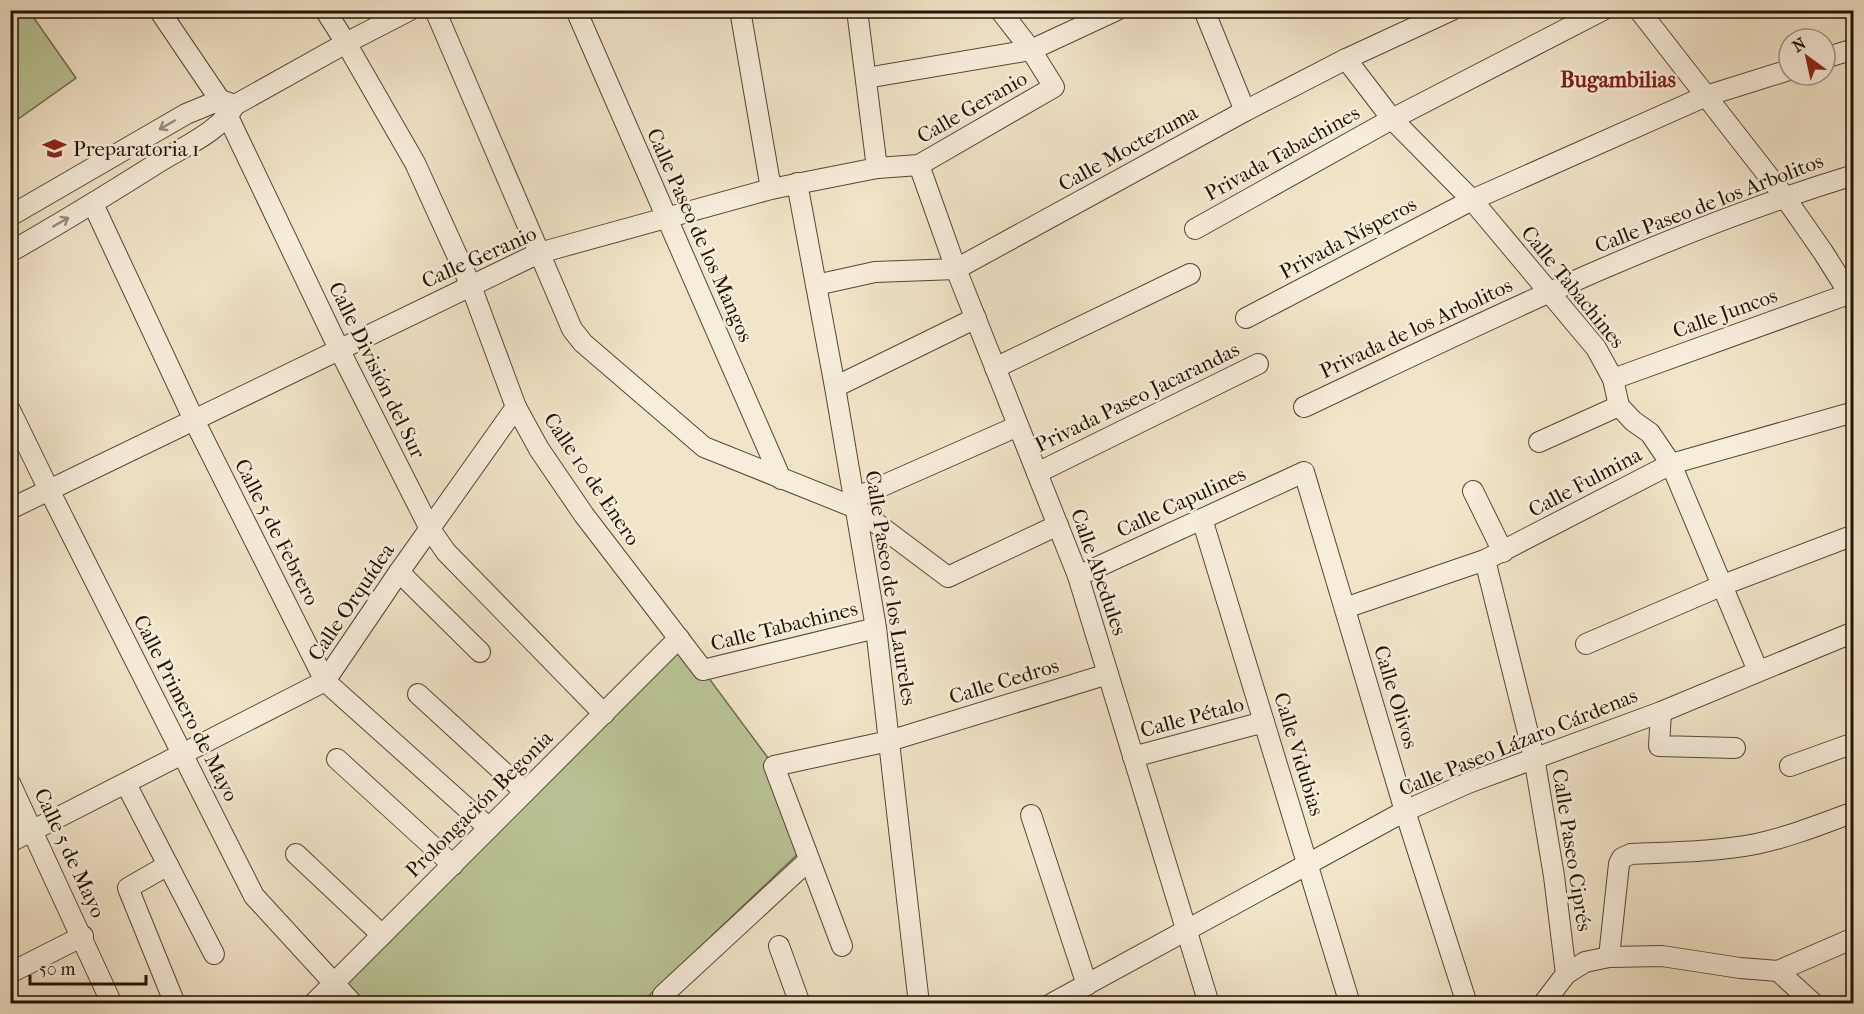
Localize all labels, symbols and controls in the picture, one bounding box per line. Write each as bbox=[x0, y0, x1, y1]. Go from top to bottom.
north arrow bbox=[1777, 27, 1837, 87]
text: N bbox=[1789, 33, 1810, 56]
street label: Calle Geranio bbox=[913, 66, 1031, 148]
district label: Bugambilias bbox=[1560, 67, 1676, 93]
street label: Calle Moctezuma bbox=[1054, 100, 1202, 196]
street label: Privada Tabachines bbox=[1200, 100, 1364, 206]
one-way arrow bbox=[159, 119, 176, 131]
street label: Calle Paseo de los Mangos bbox=[642, 124, 758, 346]
school or university icon: Preparatoria 1 bbox=[42, 136, 68, 162]
place label: Preparatoria 1 bbox=[73, 137, 199, 161]
street label: Calle Paseo de los Arbolitos bbox=[1592, 148, 1827, 258]
street label: Privada Nísperos bbox=[1275, 192, 1421, 284]
one-way arrow bbox=[52, 216, 69, 228]
street label: Calle Geranio bbox=[418, 221, 540, 293]
street label: Calle Tabachines bbox=[1516, 221, 1630, 353]
street label: Privada de los Arbolitos bbox=[1316, 273, 1516, 383]
street label: Calle División del Sur bbox=[324, 278, 430, 462]
street label: Calle Juncos bbox=[1669, 283, 1781, 343]
street label: Privada Paseo Jacarandas bbox=[1031, 337, 1243, 457]
street label: Calle 10 de Enero bbox=[539, 408, 645, 550]
street label: Calle Fulmina bbox=[1524, 442, 1646, 522]
street label: Calle 5 de Febrero bbox=[230, 455, 324, 609]
street label: Calle Capulines bbox=[1113, 462, 1249, 542]
street label: Calle Paseo de los Laureles bbox=[861, 469, 921, 708]
street label: Calle Abedules bbox=[1066, 506, 1132, 639]
street label: Calle Orquídea bbox=[303, 539, 399, 665]
street label: Calle Tabachines bbox=[708, 596, 860, 656]
street label: Calle Primero de Mayo bbox=[129, 611, 243, 805]
street label: Calle Olivos bbox=[1369, 642, 1423, 752]
street label: Calle Cedros bbox=[946, 653, 1062, 709]
street label: Calle Paseo Lázaro Cárdenas bbox=[1395, 683, 1641, 801]
street label: Calle Vidubias bbox=[1269, 689, 1329, 819]
street label: Calle Pétalo bbox=[1138, 692, 1246, 742]
street label: Prolongación Begonia bbox=[401, 725, 558, 882]
street label: Calle Paseo Ciprés bbox=[1547, 767, 1597, 933]
street label: Calle 5 de Mayo bbox=[30, 784, 110, 922]
scale bar bbox=[30, 948, 146, 986]
text: 50 m bbox=[39, 959, 76, 980]

